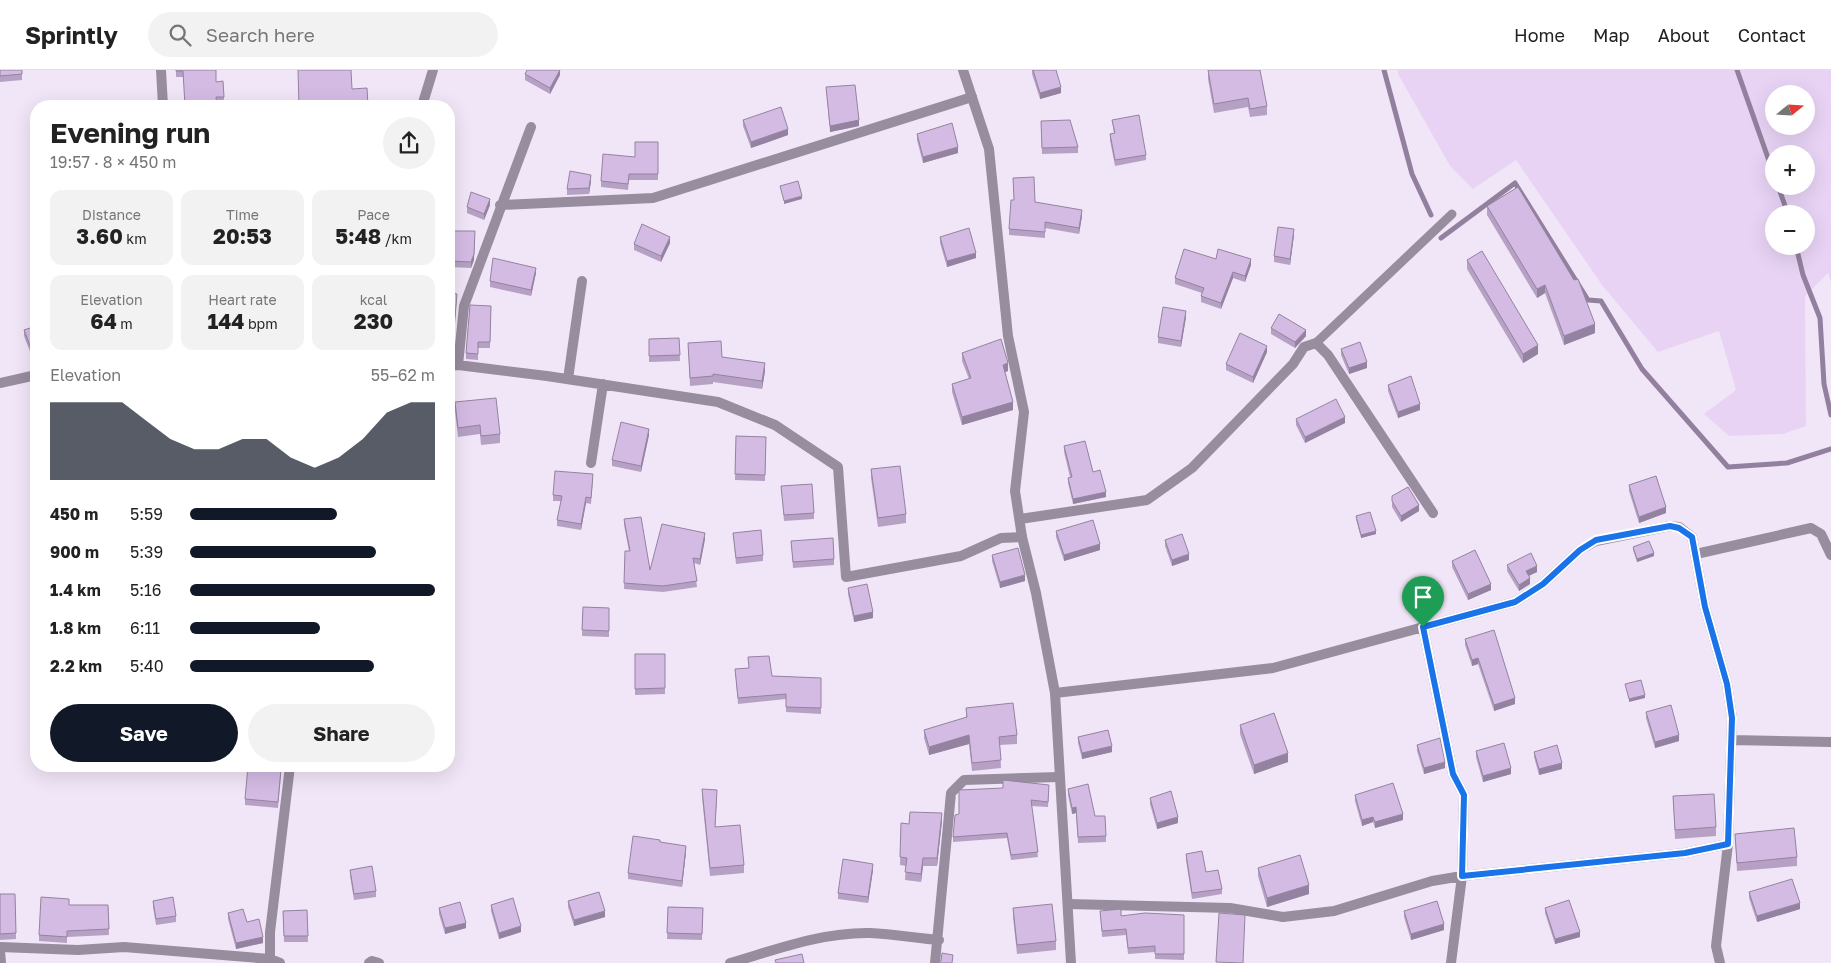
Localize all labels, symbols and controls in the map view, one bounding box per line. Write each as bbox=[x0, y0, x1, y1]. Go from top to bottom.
search box bbox=[148, 12, 498, 57]
text: Sprintly bbox=[25, 20, 118, 49]
icon: search bbox=[166, 21, 194, 49]
text: Search here bbox=[206, 23, 315, 46]
text: Home bbox=[1514, 24, 1565, 46]
text: Map bbox=[1593, 24, 1630, 46]
text: About bbox=[1658, 24, 1710, 46]
text: Contact bbox=[1738, 24, 1806, 46]
north arrow bbox=[1765, 85, 1815, 135]
map controls bbox=[1765, 85, 1815, 255]
text: Evening run bbox=[50, 116, 210, 149]
button: share bbox=[383, 117, 435, 169]
button: + bbox=[1765, 145, 1815, 195]
text: 19:57 · 8 × 450 m bbox=[50, 152, 176, 172]
button: − bbox=[1765, 205, 1815, 255]
text: Distance bbox=[82, 206, 141, 223]
text: Time bbox=[226, 206, 259, 223]
text: Pace bbox=[357, 206, 390, 223]
text: 3.60 bbox=[76, 223, 123, 249]
text: 20:53 bbox=[213, 223, 272, 249]
text: 5:48 bbox=[335, 223, 381, 249]
text: km bbox=[123, 230, 147, 247]
text: /km bbox=[381, 230, 412, 247]
text: Elevation bbox=[80, 291, 143, 308]
text: Heart rate bbox=[208, 291, 277, 308]
text: kcal bbox=[360, 291, 387, 308]
text: 64 bbox=[90, 308, 117, 334]
text: 144 bbox=[207, 308, 244, 334]
text: 230 bbox=[354, 308, 393, 334]
text: m bbox=[117, 315, 133, 332]
text: bpm bbox=[244, 315, 278, 332]
text: Elevation bbox=[50, 365, 121, 385]
text: 55–62 m bbox=[371, 365, 435, 385]
text: 450 m bbox=[50, 504, 98, 524]
text: 5:59 bbox=[130, 504, 163, 524]
text: 900 m bbox=[50, 542, 99, 562]
text: 5:39 bbox=[130, 542, 163, 562]
pin bbox=[1402, 576, 1444, 627]
text: 1.4 km bbox=[50, 580, 101, 600]
text: 5:16 bbox=[130, 580, 162, 600]
icon: arrive bbox=[1409, 583, 1437, 611]
text: 1.8 km bbox=[50, 618, 101, 638]
text: 6:11 bbox=[130, 618, 160, 638]
text: 2.2 km bbox=[50, 656, 102, 676]
text: 5:40 bbox=[130, 656, 164, 676]
button: Save bbox=[50, 704, 238, 762]
button: Share bbox=[248, 704, 435, 762]

